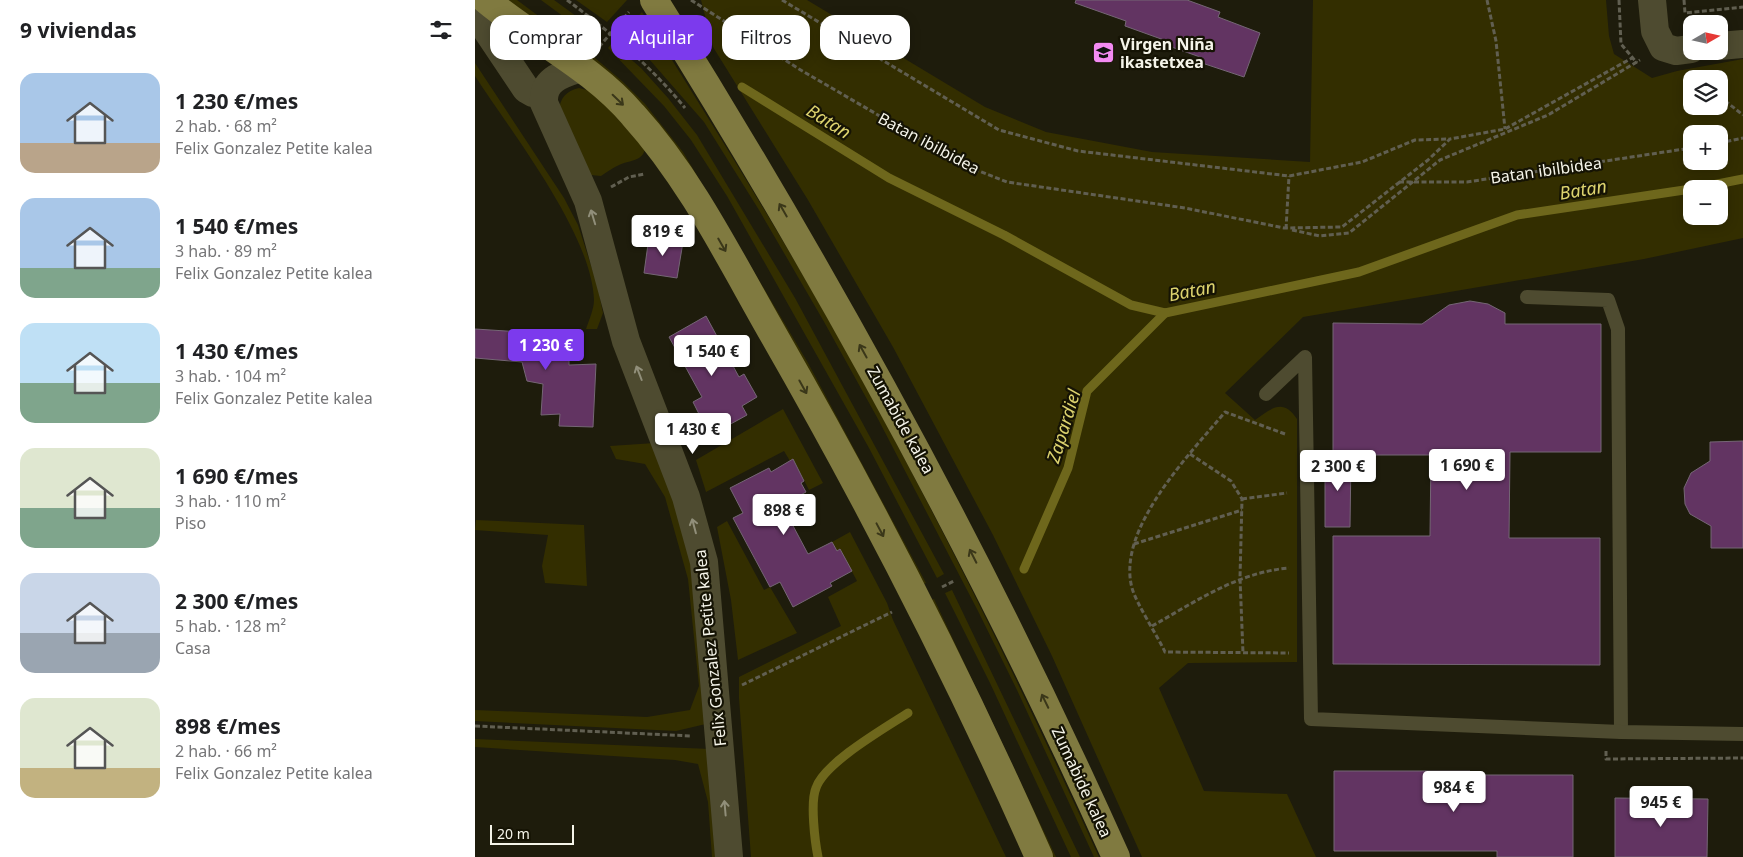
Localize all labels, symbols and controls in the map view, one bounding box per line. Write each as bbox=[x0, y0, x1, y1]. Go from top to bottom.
chip: Comprar bbox=[490, 15, 601, 60]
chip: Alquilar bbox=[611, 15, 712, 60]
chip: Filtros bbox=[722, 15, 810, 60]
chip: Nuevo bbox=[820, 15, 910, 60]
north arrow bbox=[1683, 15, 1727, 60]
map controls bbox=[1683, 15, 1728, 225]
text: 9 viviendas bbox=[20, 16, 137, 44]
icon: filters bbox=[427, 16, 455, 44]
place label: Virgen Niña ikastetxea bbox=[1120, 33, 1214, 73]
school or university icon: Virgen Niña ikastetxea bbox=[1092, 41, 1116, 65]
button: layers bbox=[1683, 70, 1728, 115]
text: 1 230 €/mes bbox=[175, 87, 298, 115]
icon: home bbox=[60, 93, 120, 153]
one-way arrow bbox=[612, 93, 624, 106]
water label: Batan bbox=[802, 98, 856, 144]
street label: Batan ibilbidea bbox=[874, 107, 984, 179]
text: 2 hab. · 68 m² bbox=[175, 115, 277, 137]
button: + bbox=[1683, 125, 1728, 170]
text: Felix Gonzalez Petite kalea bbox=[175, 137, 373, 159]
street label: Batan ibilbidea bbox=[1489, 151, 1603, 189]
water label: Batan bbox=[1558, 173, 1608, 205]
button: − bbox=[1683, 180, 1728, 225]
one-way arrow bbox=[777, 203, 787, 217]
one-way arrow bbox=[588, 210, 597, 226]
text: 1 540 €/mes bbox=[175, 212, 298, 240]
pin: 819 € bbox=[628, 214, 698, 257]
icon: home bbox=[60, 218, 120, 278]
text: 819 € bbox=[643, 220, 683, 242]
one-way arrow bbox=[718, 238, 728, 252]
text: 3 hab. · 89 m² bbox=[175, 240, 277, 262]
text: Felix Gonzalez Petite kalea bbox=[175, 262, 373, 284]
water label: Batan bbox=[1166, 274, 1218, 306]
pin: 1 230 € bbox=[500, 328, 592, 371]
text: 1 230 € bbox=[519, 334, 573, 356]
pin: 1 540 € bbox=[666, 334, 758, 377]
text: 1 430 €/mes bbox=[175, 337, 298, 365]
text: 1 540 € bbox=[685, 340, 739, 362]
icon: home bbox=[60, 343, 120, 403]
one-way arrow bbox=[858, 344, 868, 358]
street label: Zumabide kalea bbox=[862, 362, 940, 478]
text: 3 hab. · 104 m² bbox=[175, 365, 286, 387]
one-way arrow bbox=[633, 366, 643, 381]
one-way arrow bbox=[798, 379, 808, 393]
water label: Zapardiel bbox=[1040, 386, 1086, 467]
text: Felix Gonzalez Petite kalea bbox=[175, 387, 373, 409]
pin: 1 430 € bbox=[647, 412, 739, 455]
text: 1 430 € bbox=[666, 418, 720, 440]
pin: 1 690 € bbox=[1421, 448, 1513, 491]
pin: 2 300 € bbox=[1292, 450, 1384, 492]
text: 1 690 € bbox=[1440, 454, 1494, 476]
text: 2 300 € bbox=[1311, 455, 1365, 477]
text: 1 690 €/mes bbox=[175, 462, 298, 490]
icon: home bbox=[60, 468, 120, 528]
text: 3 hab. · 110 m² bbox=[175, 490, 286, 512]
pin: 898 € bbox=[749, 494, 819, 536]
text: 898 € bbox=[764, 499, 804, 521]
text: Piso bbox=[175, 512, 206, 534]
one-way arrow bbox=[689, 518, 698, 534]
one-way arrow bbox=[875, 522, 885, 537]
street label: Felix Gonzalez Petite kalea bbox=[689, 548, 731, 748]
one-way arrow bbox=[968, 548, 978, 563]
text: 2 300 €/mes bbox=[175, 587, 298, 615]
icon: home bbox=[60, 593, 120, 653]
text: 5 hab. · 128 m² bbox=[175, 615, 286, 637]
text: Casa bbox=[175, 637, 211, 659]
one-way arrow bbox=[1040, 694, 1049, 709]
text: 898 €/mes bbox=[175, 712, 281, 740]
icon: home bbox=[60, 718, 120, 778]
street label: Zumabide kalea bbox=[1047, 723, 1117, 841]
text: 2 hab. · 66 m² bbox=[175, 740, 277, 762]
text: Felix Gonzalez Petite kalea bbox=[175, 762, 373, 784]
pin: 984 € bbox=[1419, 770, 1489, 813]
text: 984 € bbox=[1434, 776, 1474, 798]
pin: 945 € bbox=[1626, 786, 1696, 828]
text: 945 € bbox=[1641, 791, 1681, 813]
one-way arrow bbox=[721, 801, 730, 817]
scale bar bbox=[490, 822, 574, 845]
text: 20 m bbox=[497, 824, 530, 843]

